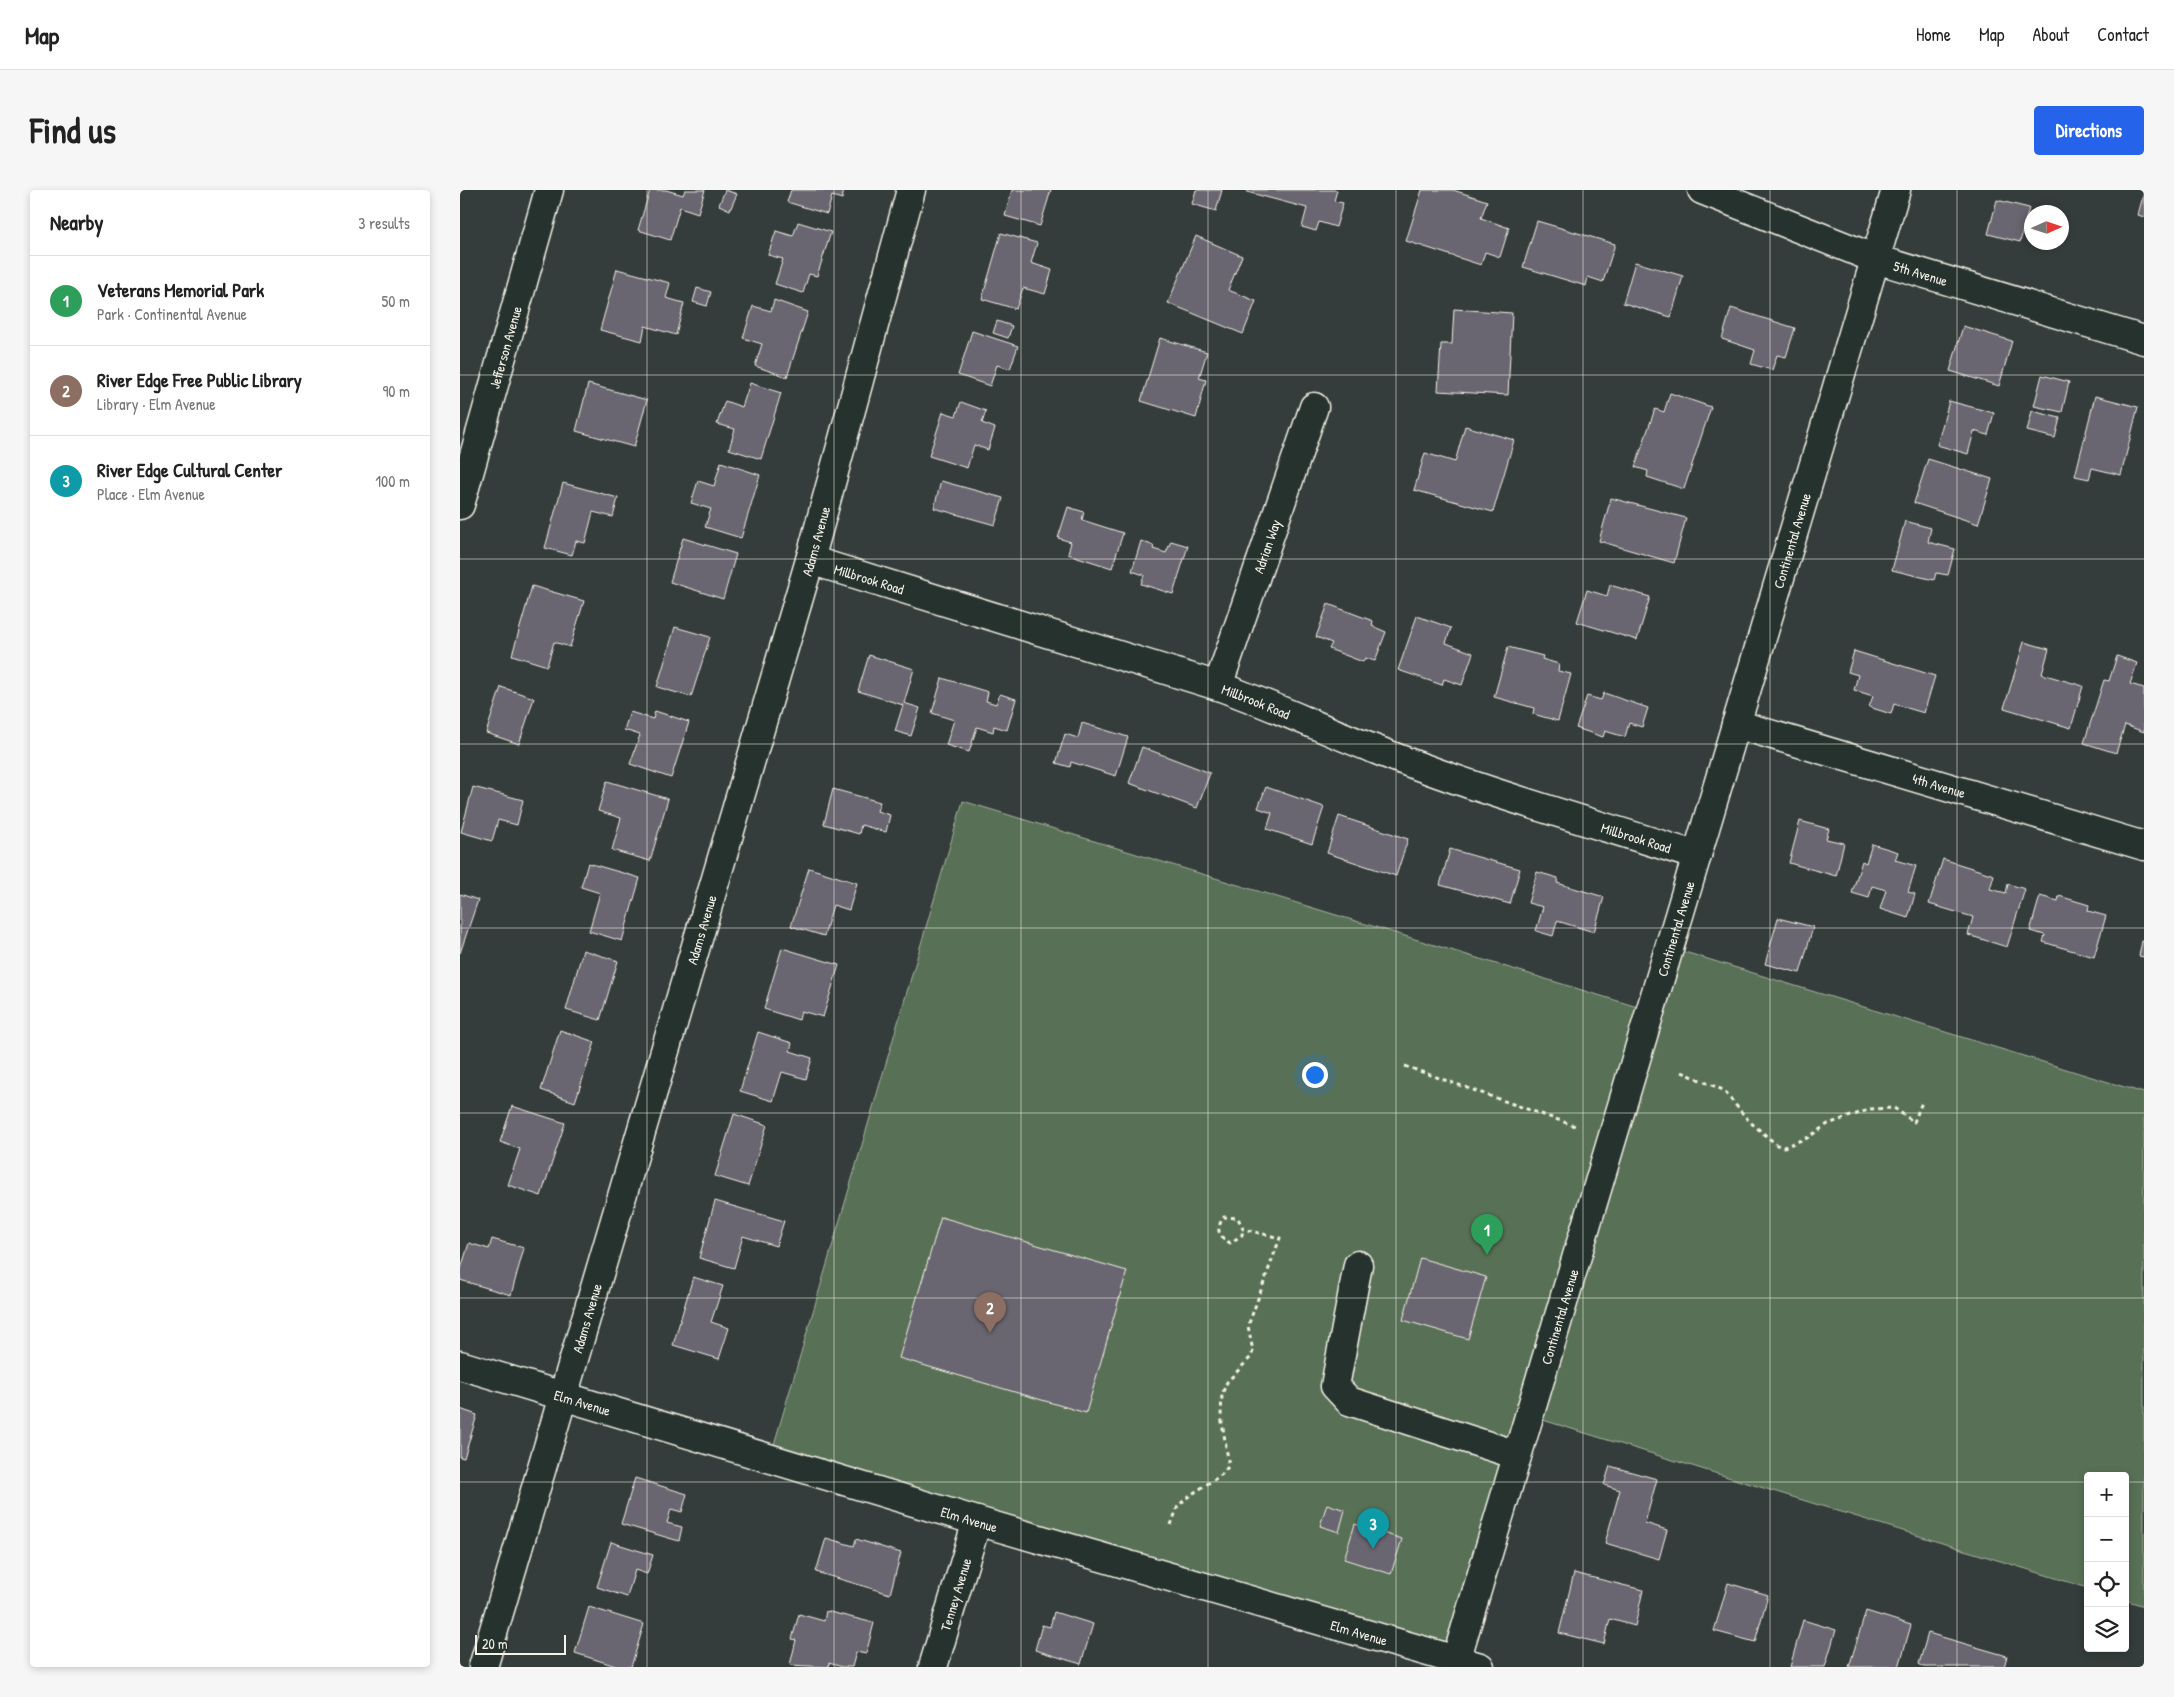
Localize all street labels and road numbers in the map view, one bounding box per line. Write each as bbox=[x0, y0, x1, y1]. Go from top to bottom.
street label: 5th Avenue bbox=[1892, 255, 1951, 290]
street label: Jefferson Avenue bbox=[484, 303, 525, 391]
street label: Continental Avenue bbox=[1768, 490, 1815, 590]
street label: Adams Avenue bbox=[796, 504, 834, 578]
street label: Adrian Way bbox=[1248, 516, 1285, 576]
street label: Millbrook Road bbox=[832, 559, 907, 598]
street label: Millbrook Road bbox=[1219, 679, 1294, 723]
street label: 4th Avenue bbox=[1910, 768, 1968, 802]
street label: Millbrook Road bbox=[1599, 817, 1674, 857]
street label: Continental Avenue bbox=[1652, 878, 1698, 978]
street label: Adams Avenue bbox=[682, 892, 720, 966]
street label: Continental Avenue bbox=[1536, 1266, 1582, 1366]
street label: Adams Avenue bbox=[567, 1281, 605, 1355]
street label: Elm Avenue bbox=[552, 1384, 614, 1420]
street label: Elm Avenue bbox=[939, 1501, 1000, 1536]
street label: Tenney Avenue bbox=[935, 1555, 975, 1633]
street label: Elm Avenue bbox=[1329, 1615, 1390, 1649]

